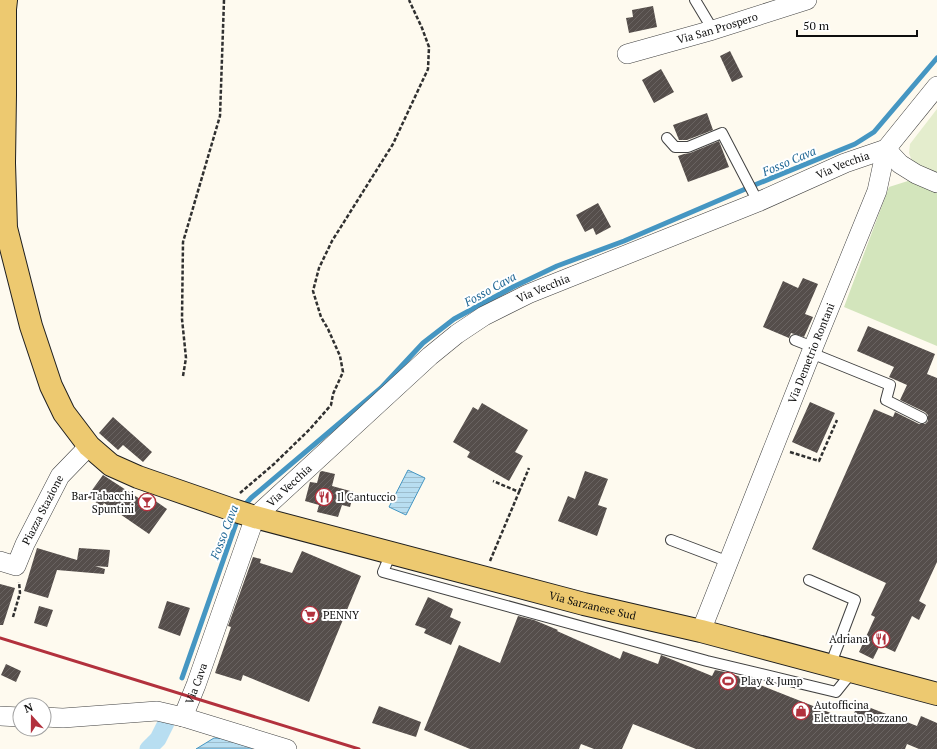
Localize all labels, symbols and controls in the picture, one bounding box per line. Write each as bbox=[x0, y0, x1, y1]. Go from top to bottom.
street label: Via San Prospero bbox=[675, 9, 759, 47]
scale bar bbox=[797, 12, 917, 38]
text: 50 m bbox=[803, 18, 830, 33]
water label: Fosso Cava bbox=[759, 143, 818, 179]
street label: Via Vecchia bbox=[814, 148, 872, 182]
water label: Fosso Cava bbox=[461, 269, 519, 310]
street label: Via Vecchia bbox=[514, 271, 572, 306]
street label: Via Demetrio Rontani bbox=[785, 301, 838, 405]
street label: Via Vecchia bbox=[264, 461, 315, 510]
street label: Piazza Stazione bbox=[19, 472, 67, 547]
restaurant icon: Il Cantuccio bbox=[314, 487, 334, 507]
place label: Bar Tabacchi Spuntini bbox=[71, 489, 134, 516]
place label: Il Cantuccio bbox=[337, 490, 396, 504]
bar icon: Bar Tabacchi Spuntini bbox=[137, 492, 157, 512]
water label: Fosso Cava bbox=[206, 503, 241, 562]
street label: Via Sarzanese Sud bbox=[547, 588, 637, 623]
supermarket icon: PENNY bbox=[300, 605, 320, 625]
place label: PENNY bbox=[323, 608, 360, 622]
restaurant icon: Adriana bbox=[871, 629, 891, 649]
place label: Adriana bbox=[829, 632, 868, 646]
street label: Via Cava bbox=[182, 661, 210, 706]
sports icon: Play & Jump bbox=[718, 671, 738, 691]
place label: Play & Jump bbox=[741, 674, 803, 688]
north arrow bbox=[12, 697, 52, 737]
place label: Autofficina Elettrauto Bozzano bbox=[814, 698, 908, 725]
text: N bbox=[22, 699, 35, 716]
shop icon: Autofficina Elettrauto Bozzano bbox=[791, 701, 811, 721]

